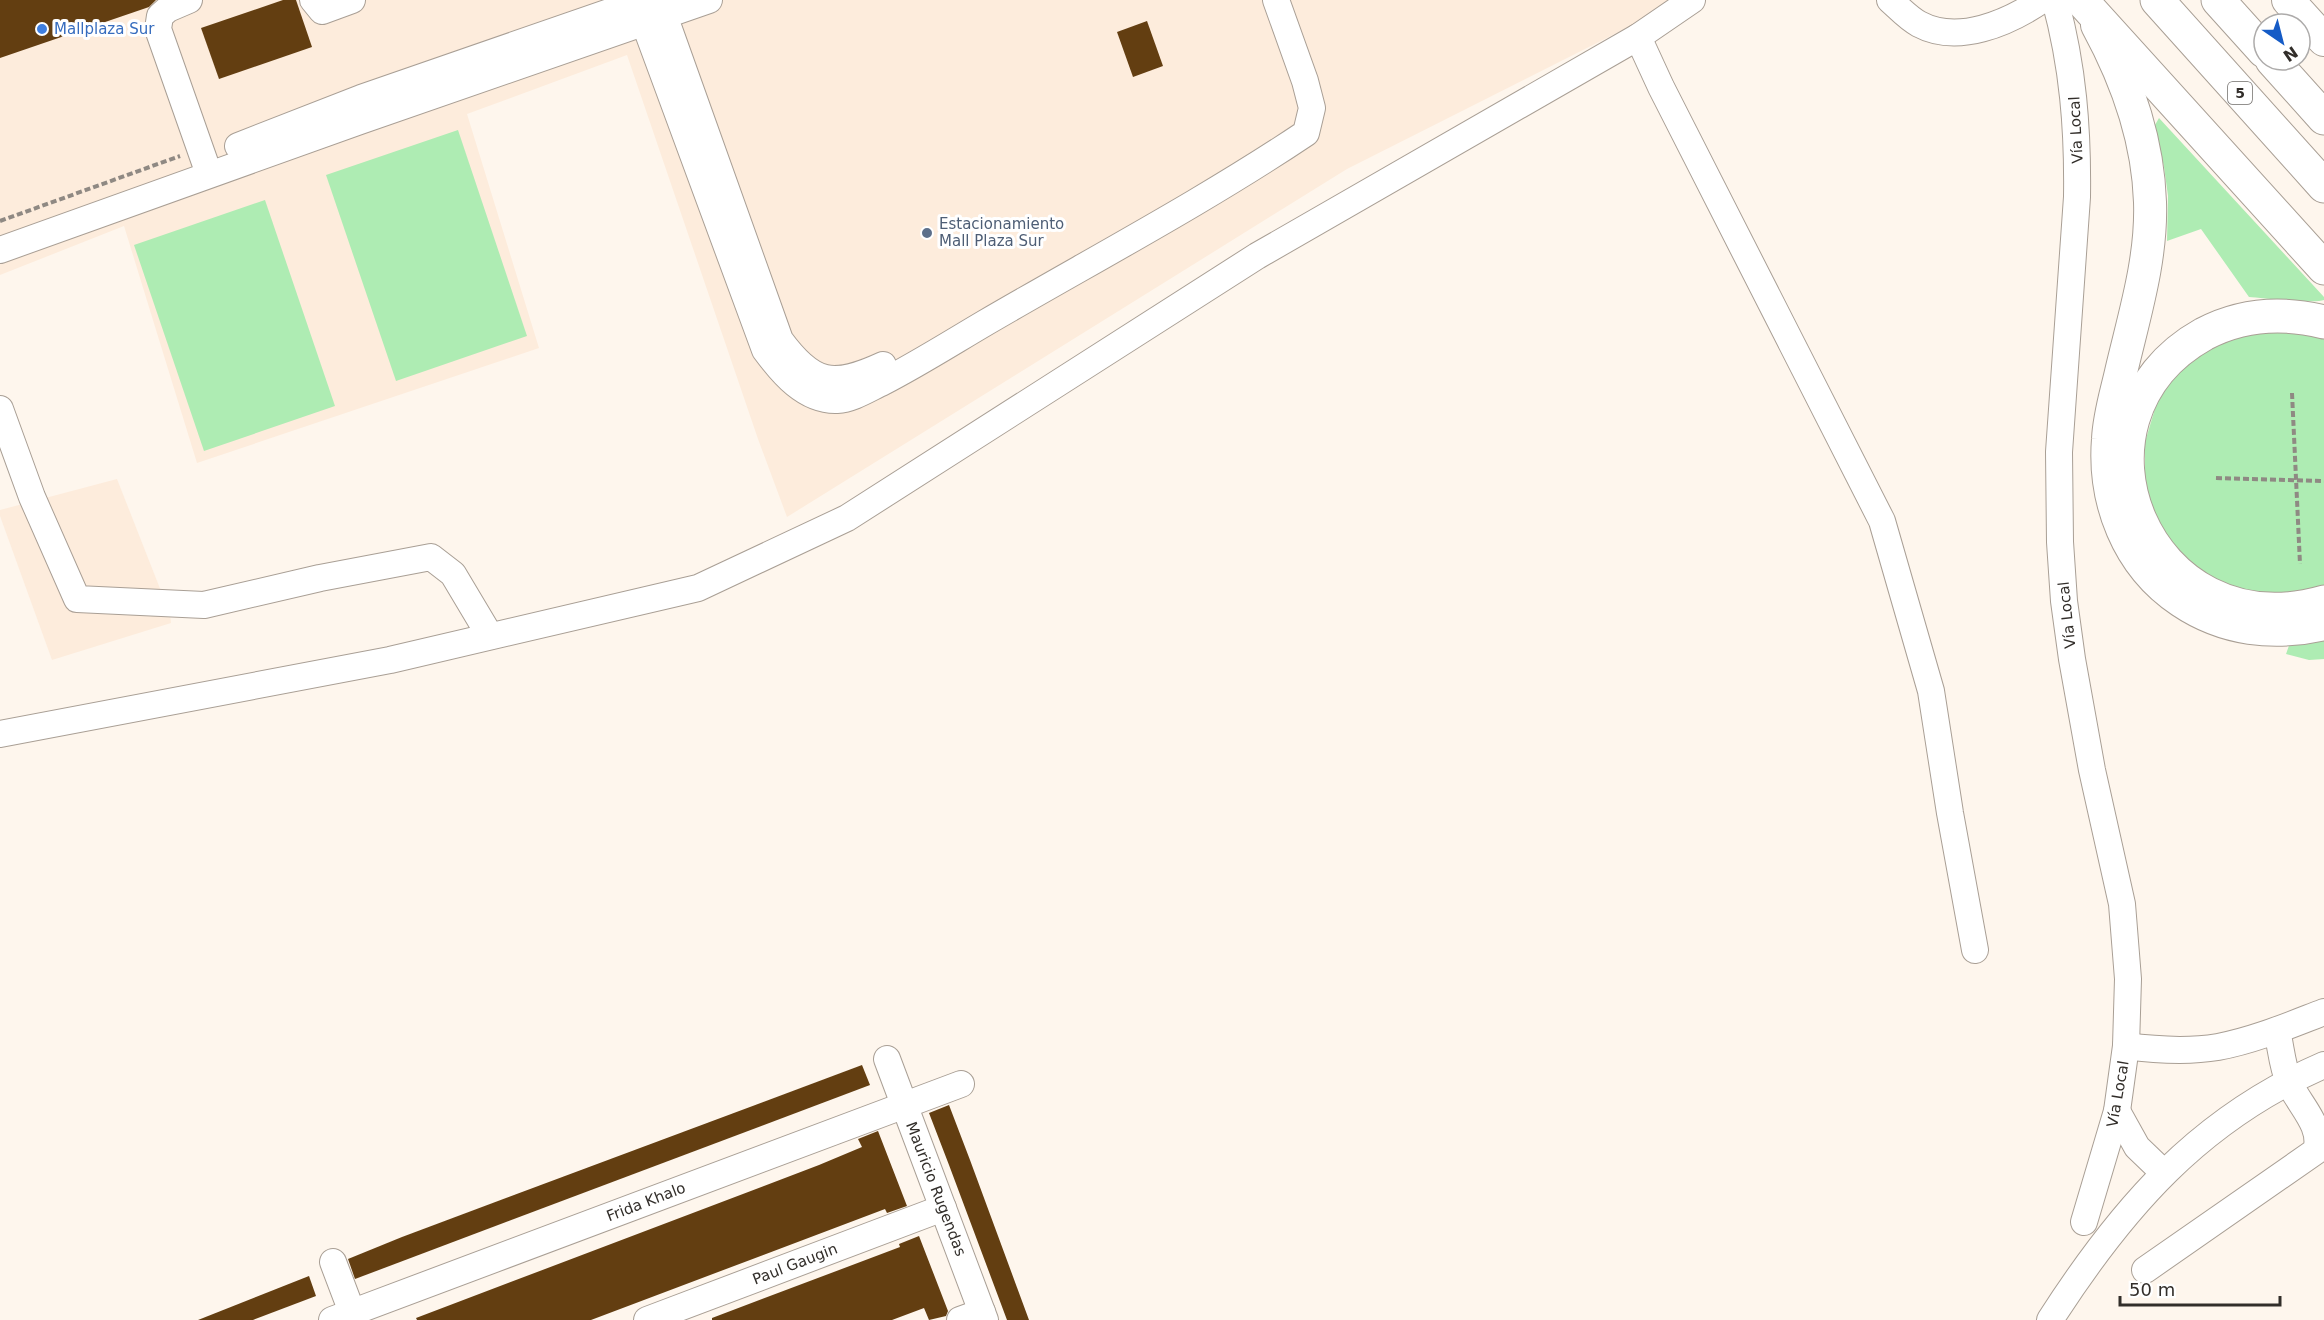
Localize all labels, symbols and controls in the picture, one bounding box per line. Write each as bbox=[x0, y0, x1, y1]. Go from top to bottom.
north arrow bbox=[2252, 12, 2312, 72]
place label: Mallplaza Sur bbox=[54, 20, 155, 38]
marker: Mallplaza Sur bbox=[35, 22, 49, 36]
text: N bbox=[2279, 42, 2301, 65]
road number: 5 bbox=[2228, 82, 2252, 104]
street label: Vía Local bbox=[2065, 96, 2087, 164]
place label: Estacionamiento Mall Plaza Sur bbox=[939, 215, 1064, 250]
marker: Estacionamiento Mall Plaza Sur bbox=[920, 226, 934, 240]
street label: Vía Local bbox=[2055, 581, 2079, 649]
street label: Vía Local bbox=[2103, 1059, 2133, 1129]
street label: Mauricio Rugendas bbox=[902, 1119, 970, 1259]
street label: Frida Khalo bbox=[604, 1179, 688, 1225]
street label: Paul Gaugin bbox=[750, 1240, 840, 1288]
scale bar bbox=[2120, 1269, 2280, 1307]
text: 50 m bbox=[2129, 1279, 2175, 1300]

